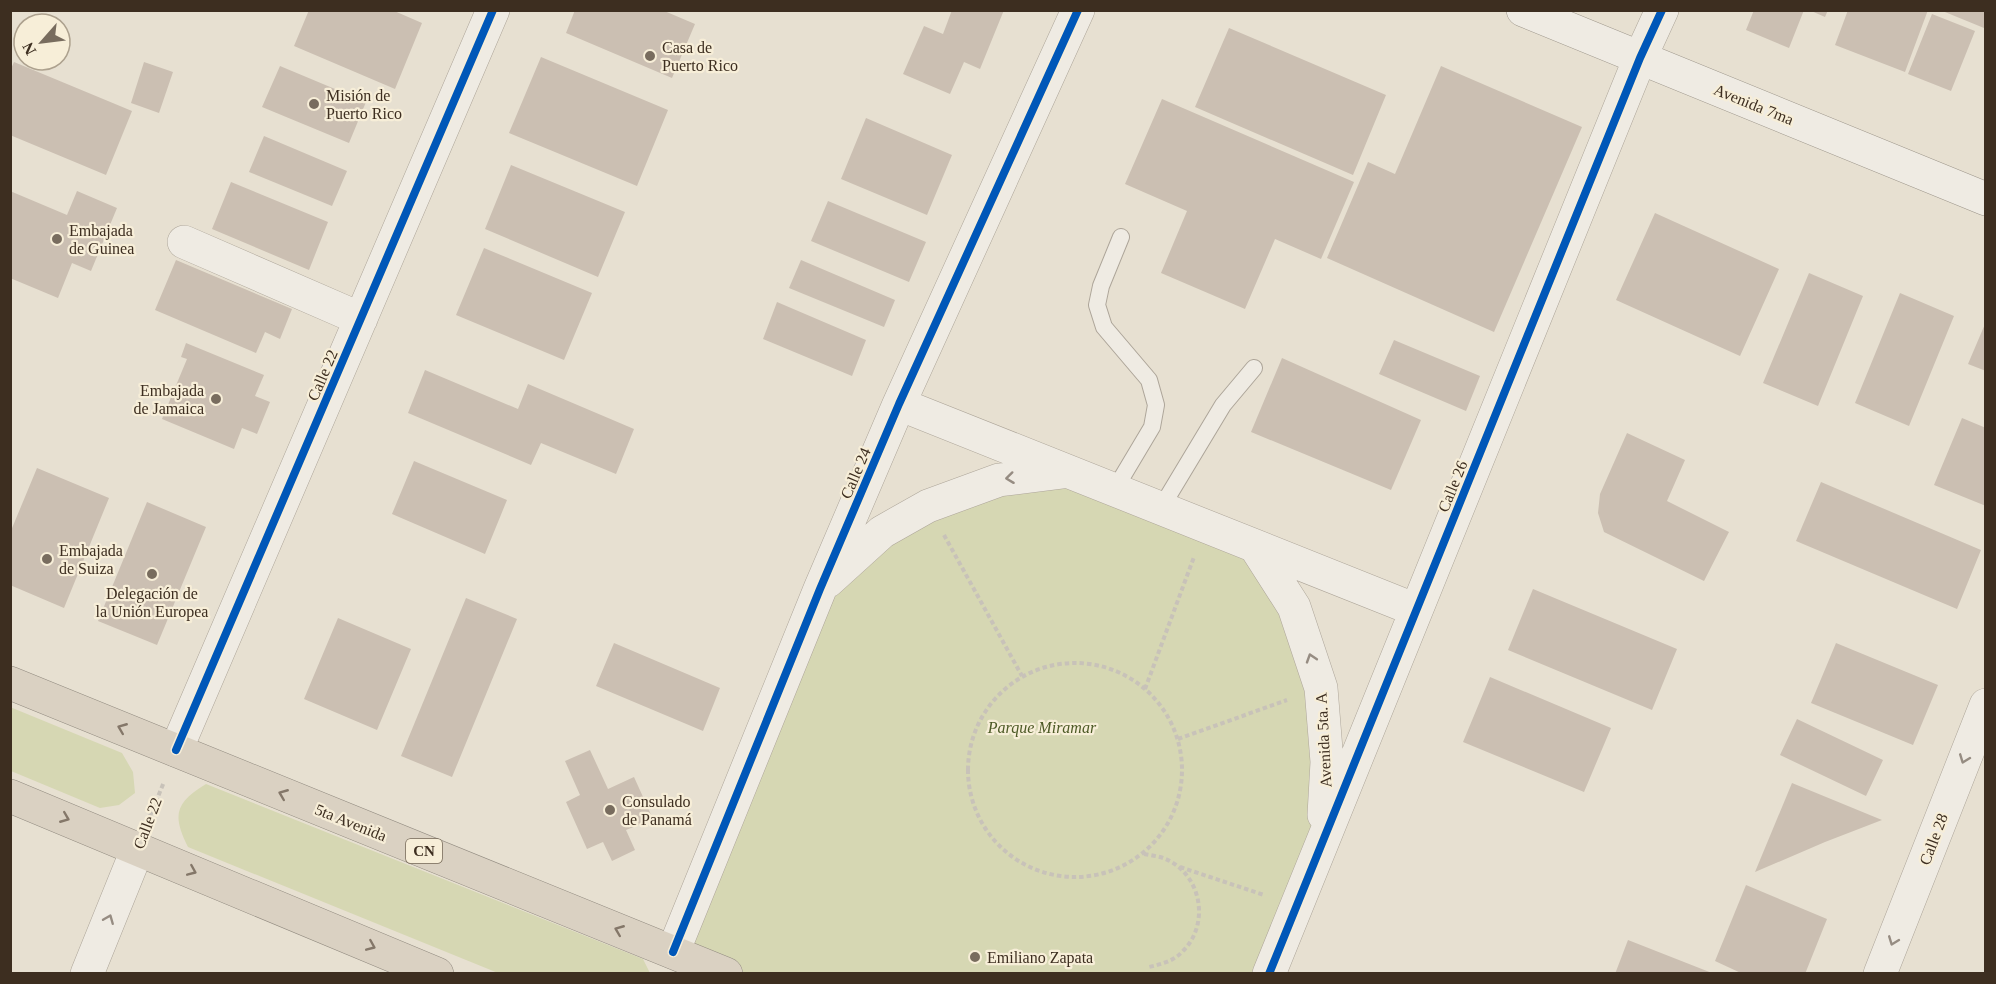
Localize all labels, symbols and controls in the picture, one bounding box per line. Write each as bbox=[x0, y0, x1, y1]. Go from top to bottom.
north arrow bbox=[12, 12, 72, 72]
text: N bbox=[19, 39, 39, 58]
place label: Casa de Puerto Rico bbox=[662, 39, 738, 74]
marker: Casa de Puerto Rico bbox=[643, 49, 657, 63]
street label: Avenida 7ma bbox=[1711, 81, 1796, 128]
place label: Misión de Puerto Rico bbox=[326, 87, 402, 122]
marker: Misión de Puerto Rico bbox=[307, 97, 321, 111]
place label: Embajada de Guinea bbox=[69, 222, 134, 257]
marker: Embajada de Guinea bbox=[50, 232, 64, 246]
street label: Calle 22 bbox=[304, 347, 341, 403]
place label: Embajada de Jamaica bbox=[133, 382, 204, 417]
marker: Embajada de Jamaica bbox=[209, 392, 223, 406]
street label: Calle 24 bbox=[837, 445, 874, 501]
street label: Calle 26 bbox=[1435, 458, 1470, 514]
one-way arrow bbox=[1005, 472, 1015, 484]
place label: Embajada de Suiza bbox=[59, 542, 123, 577]
marker: Embajada de Suiza bbox=[40, 552, 54, 566]
marker: Delegación de la Unión Europea bbox=[145, 567, 159, 581]
place label: Delegación de la Unión Europea bbox=[96, 585, 208, 621]
one-way arrow bbox=[1306, 654, 1319, 664]
street label: Avenida 5ta. A bbox=[1312, 692, 1334, 788]
park label: Parque Miramar bbox=[987, 719, 1097, 737]
one-way arrow bbox=[117, 723, 128, 735]
one-way arrow bbox=[1959, 753, 1971, 764]
one-way arrow bbox=[278, 789, 289, 801]
place label: Consulado de Panamá bbox=[622, 793, 692, 828]
street label: Calle 22 bbox=[130, 795, 165, 851]
street label: 5ta Avenida bbox=[313, 800, 389, 845]
marker: Consulado de Panamá bbox=[603, 803, 617, 817]
one-way arrow bbox=[58, 811, 69, 823]
street label: Calle 28 bbox=[1916, 811, 1951, 867]
road number: CN bbox=[406, 839, 442, 863]
one-way arrow bbox=[185, 863, 196, 875]
one-way arrow bbox=[102, 915, 114, 926]
one-way arrow bbox=[614, 925, 625, 937]
one-way arrow bbox=[1888, 935, 1900, 946]
one-way arrow bbox=[365, 939, 376, 951]
place label: Emiliano Zapata bbox=[987, 949, 1093, 967]
marker: Emiliano Zapata bbox=[968, 950, 982, 964]

